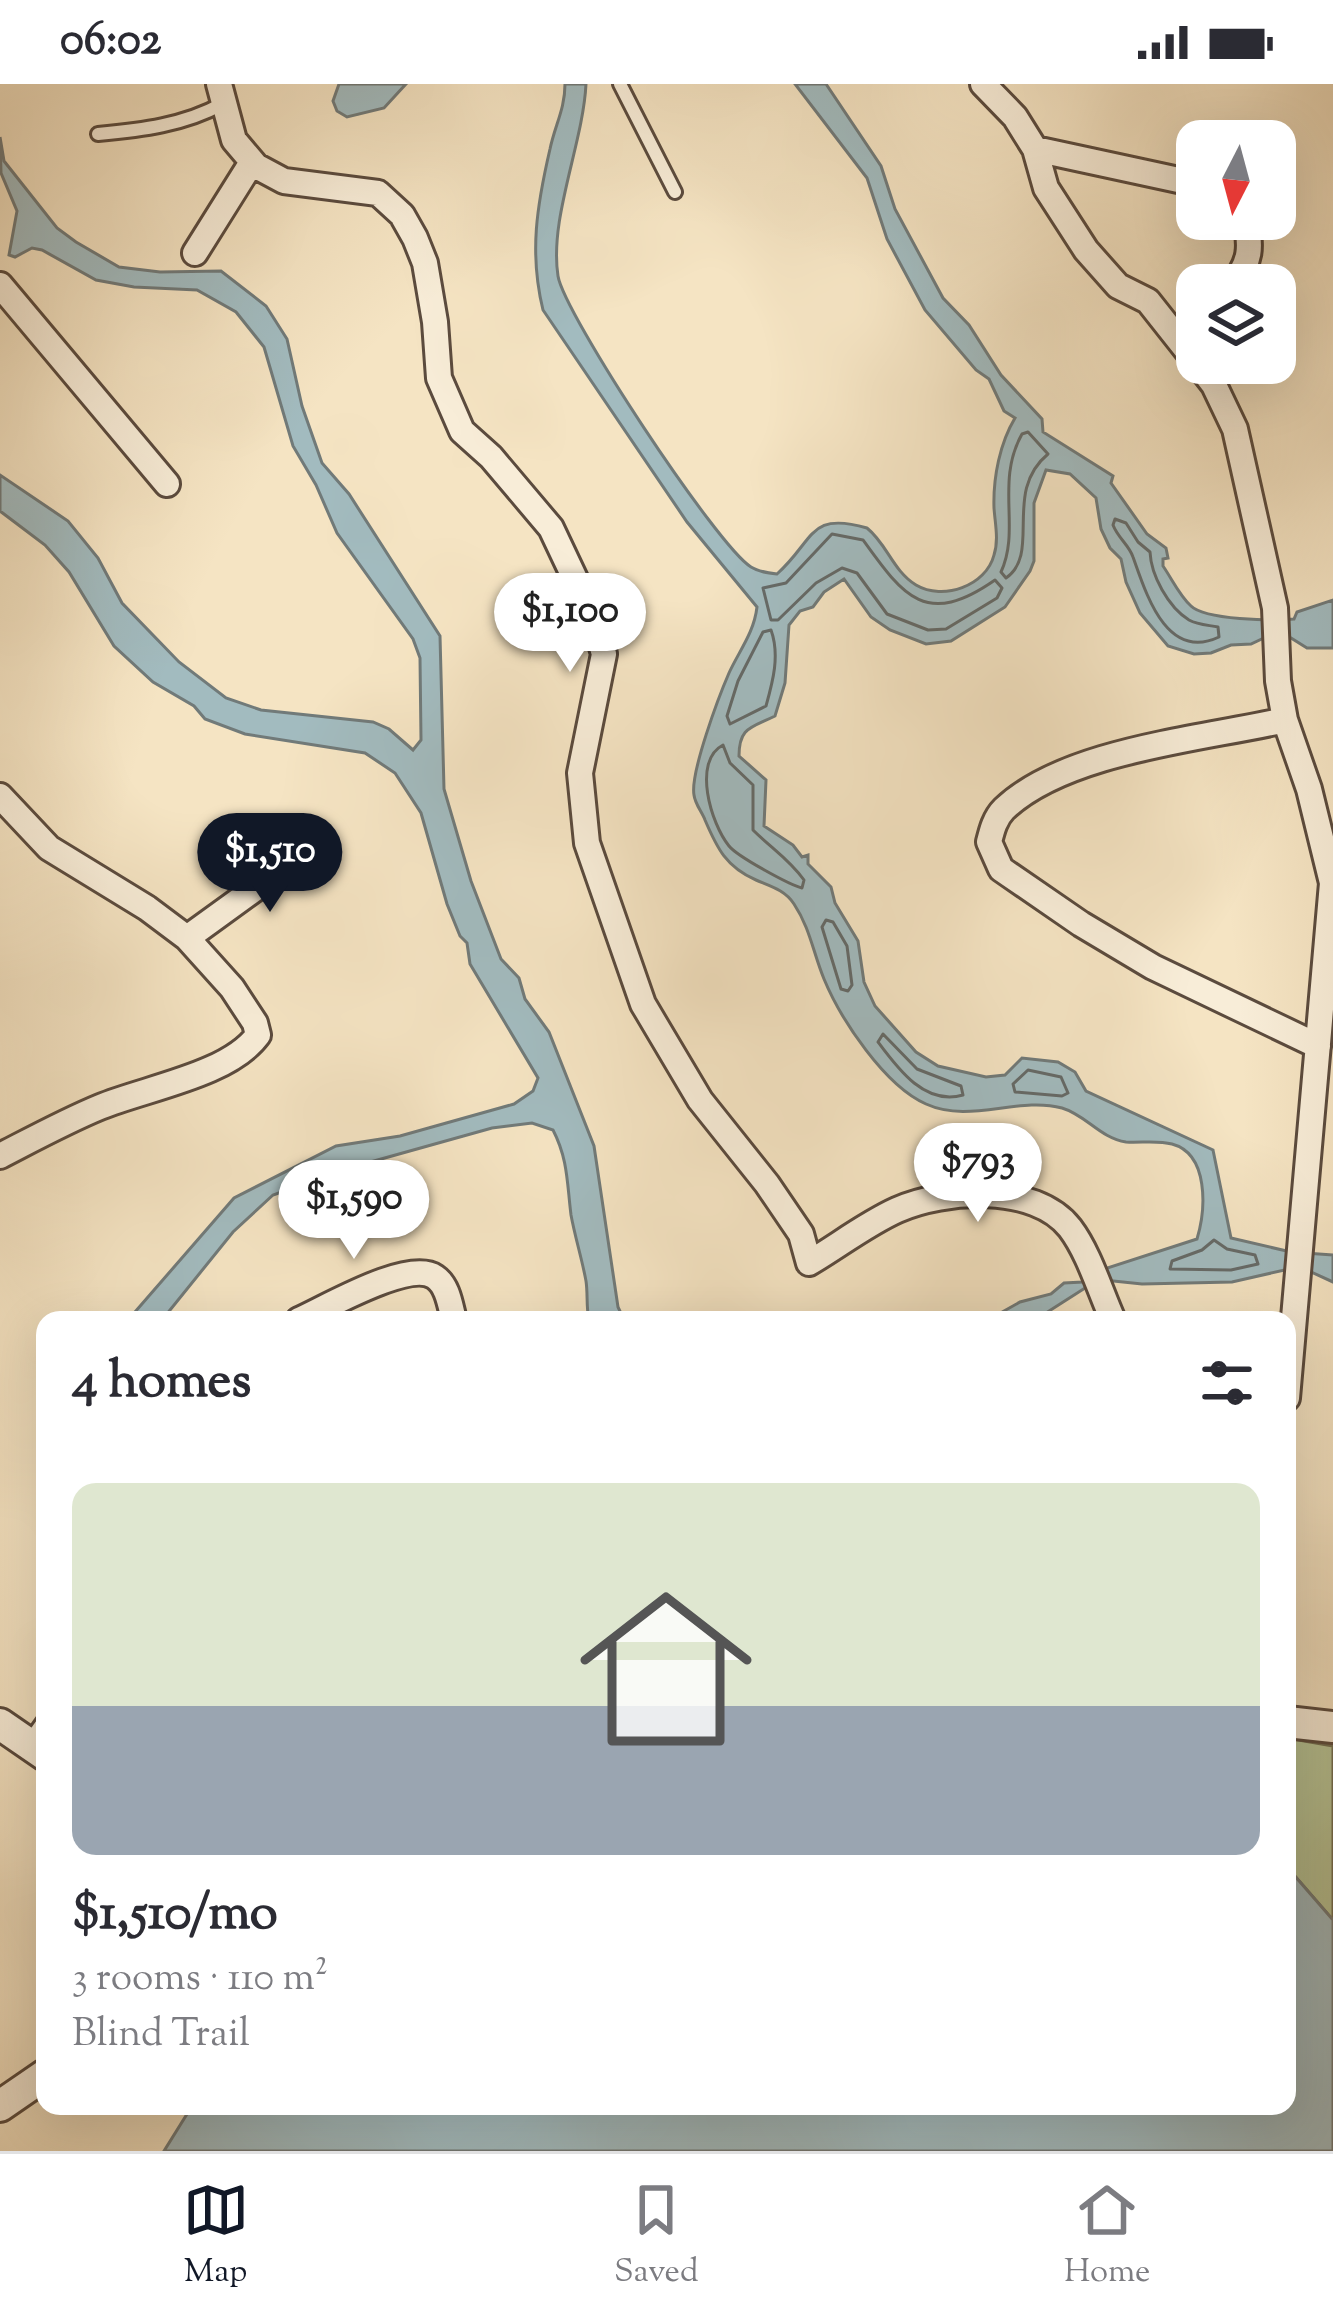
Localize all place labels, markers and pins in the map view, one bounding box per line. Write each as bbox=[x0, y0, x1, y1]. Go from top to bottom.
pin: $1,100 bbox=[472, 573, 668, 675]
pin: $1,510 bbox=[172, 813, 368, 915]
pin: $793 bbox=[907, 1123, 1049, 1225]
pin: $1,590 bbox=[256, 1160, 452, 1262]

